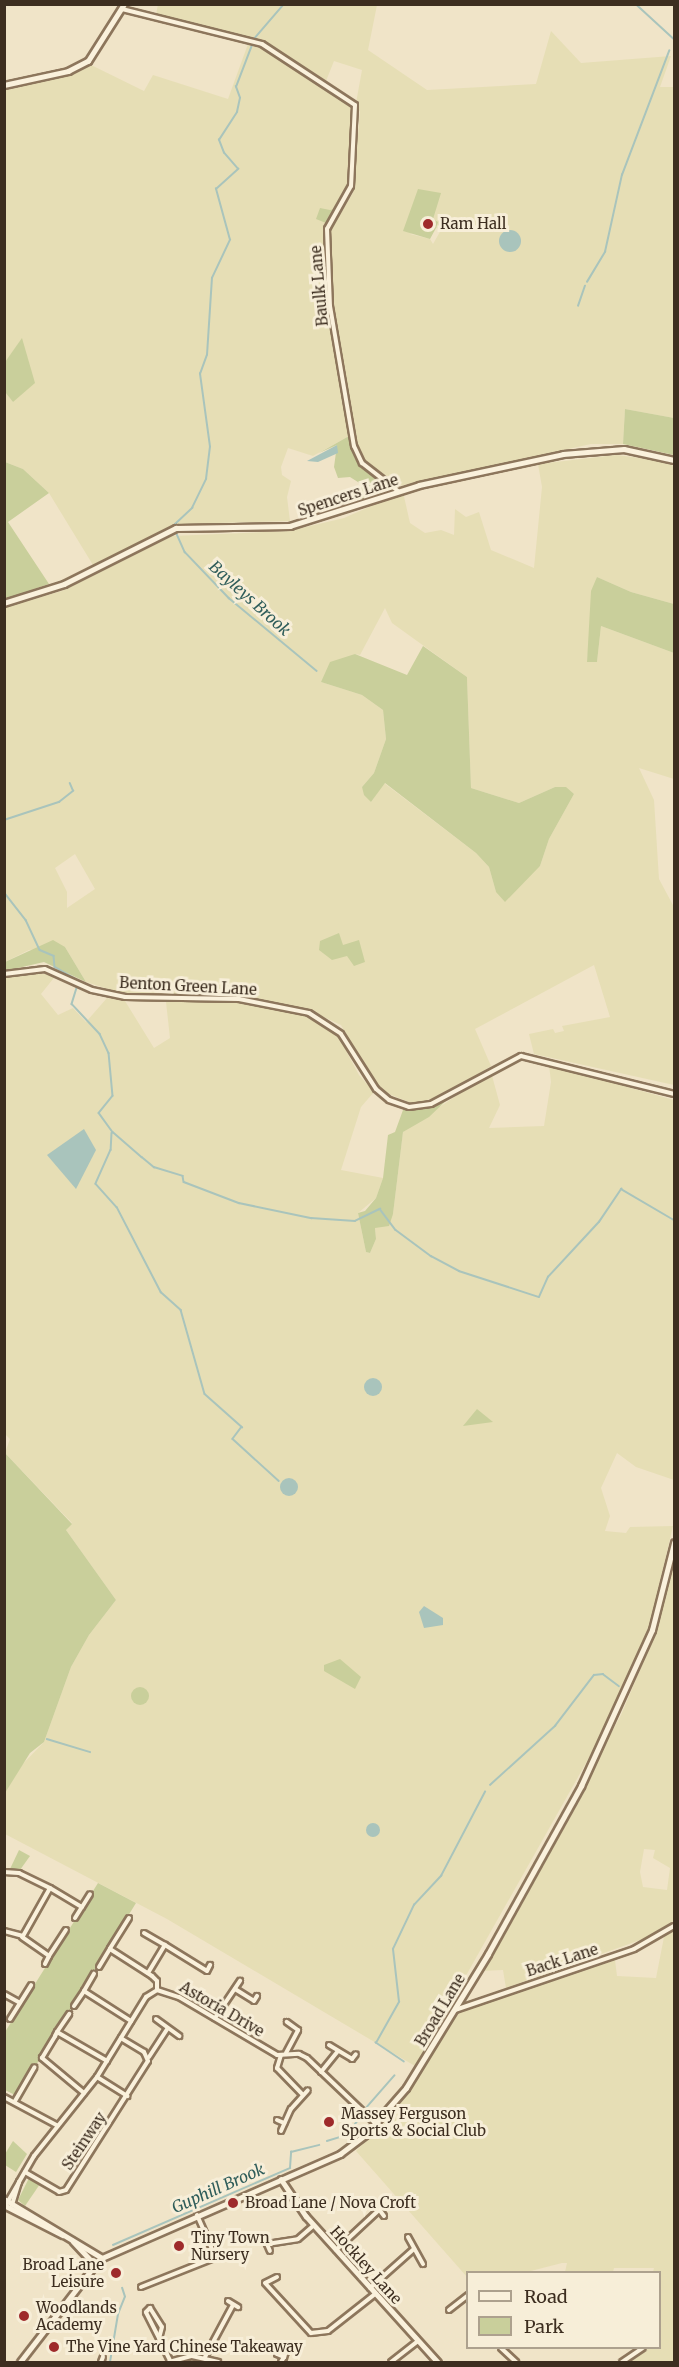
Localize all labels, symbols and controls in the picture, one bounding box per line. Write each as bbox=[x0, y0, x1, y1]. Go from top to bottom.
place label: Ram Hall bbox=[440, 215, 506, 233]
marker: Ram Hall bbox=[421, 217, 435, 231]
street label: Baulk Lane bbox=[307, 245, 331, 327]
street label: Spencers Lane bbox=[296, 470, 400, 520]
water label: Bayleys Brook bbox=[205, 557, 295, 639]
street label: Benton Green Lane bbox=[119, 973, 257, 999]
street label: Back Lane bbox=[524, 1940, 600, 1980]
street label: Broad Lane bbox=[411, 1970, 469, 2050]
street label: Astoria Drive bbox=[177, 1978, 267, 2040]
place label: Massey Ferguson Sports & Social Club bbox=[341, 2104, 486, 2139]
street label: Steinway bbox=[58, 2109, 110, 2173]
marker: Massey Ferguson Sports & Social Club bbox=[322, 2115, 336, 2129]
water label: Guphill Brook bbox=[169, 2159, 267, 2217]
place label: Broad Lane / Nova Croft bbox=[245, 2194, 416, 2212]
marker: Broad Lane / Nova Croft bbox=[226, 2196, 240, 2210]
street label: Hockley Lane bbox=[326, 2222, 406, 2308]
place label: Tiny Town Nursery bbox=[191, 2228, 270, 2263]
marker: Tiny Town Nursery bbox=[172, 2239, 186, 2253]
place label: Broad Lane Leisure bbox=[22, 2255, 104, 2290]
marker: Broad Lane Leisure bbox=[109, 2266, 123, 2280]
legend bbox=[466, 2271, 661, 2349]
text: Road bbox=[524, 2285, 568, 2308]
place label: Woodlands Academy bbox=[36, 2298, 117, 2333]
marker: Woodlands Academy bbox=[17, 2309, 31, 2323]
text: Park bbox=[524, 2315, 564, 2338]
place label: The Vine Yard Chinese Takeaway bbox=[66, 2338, 303, 2356]
marker: The Vine Yard Chinese Takeaway bbox=[47, 2340, 61, 2354]

